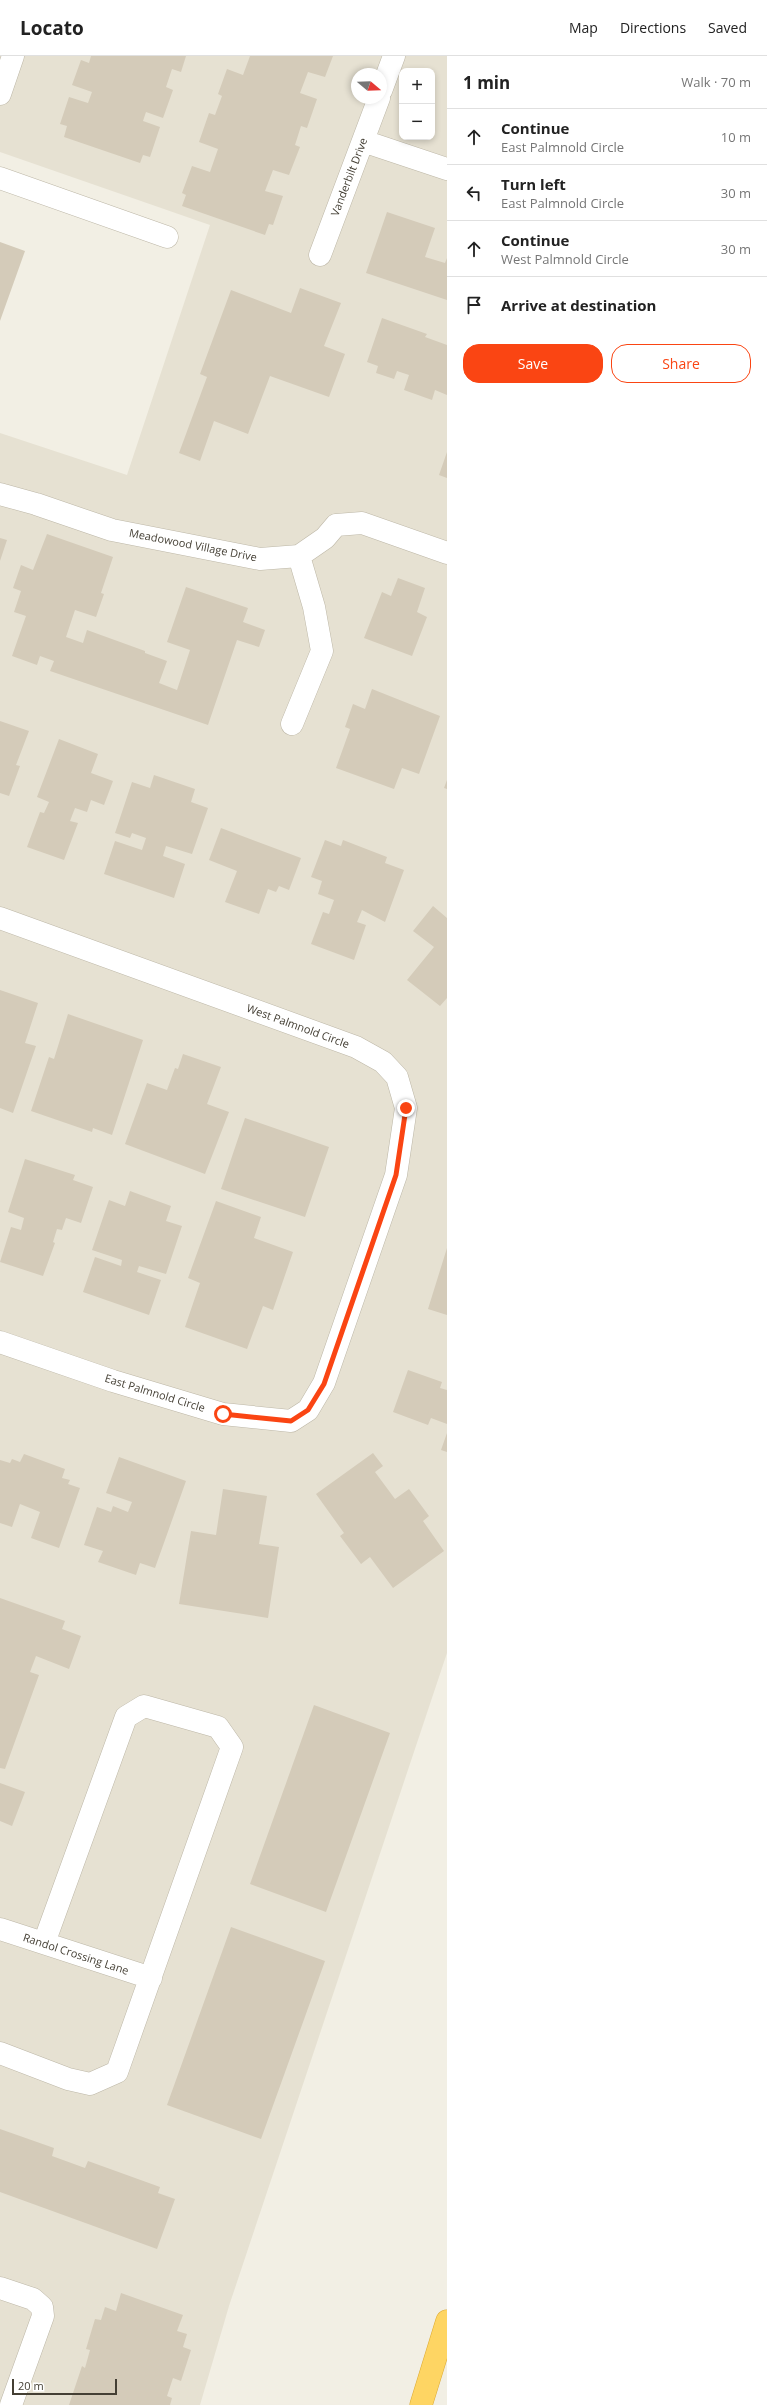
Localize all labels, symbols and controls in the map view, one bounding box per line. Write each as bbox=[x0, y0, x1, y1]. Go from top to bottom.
text: Locato bbox=[20, 15, 84, 41]
text: Map bbox=[569, 18, 598, 37]
text: Directions bbox=[620, 18, 686, 37]
text: Saved bbox=[708, 18, 747, 37]
north arrow bbox=[351, 68, 387, 104]
map controls bbox=[399, 68, 435, 140]
button: + bbox=[399, 68, 435, 104]
text: 1 min bbox=[463, 71, 510, 94]
text: Walk · 70 m bbox=[681, 73, 751, 91]
button: − bbox=[399, 104, 435, 140]
text: Continue bbox=[501, 118, 569, 138]
icon: ahead bbox=[463, 126, 485, 148]
text: 10 m bbox=[721, 128, 751, 146]
street label: Vanderbilt Drive bbox=[327, 135, 370, 218]
text: East Palmnold Circle bbox=[501, 138, 624, 156]
text: Turn left bbox=[501, 174, 566, 194]
icon: left bbox=[463, 182, 485, 204]
text: 30 m bbox=[721, 184, 751, 202]
text: East Palmnold Circle bbox=[501, 194, 624, 212]
text: Continue bbox=[501, 230, 569, 250]
icon: ahead bbox=[463, 238, 485, 260]
text: 30 m bbox=[721, 240, 751, 258]
text: West Palmnold Circle bbox=[501, 250, 629, 268]
icon: arrive bbox=[463, 294, 485, 316]
text: Arrive at destination bbox=[501, 295, 656, 315]
button: Save bbox=[463, 344, 603, 383]
button: Share bbox=[611, 344, 751, 383]
street label: Meadowood Village Drive bbox=[128, 525, 258, 564]
street label: West Palmnold Circle bbox=[245, 1000, 352, 1051]
route end bbox=[397, 1099, 415, 1117]
street label: East Palmnold Circle bbox=[103, 1370, 207, 1415]
route start bbox=[214, 1405, 232, 1423]
street label: Randol Crossing Lane bbox=[21, 1929, 131, 1978]
scale bar bbox=[12, 2377, 117, 2396]
text: 20 m bbox=[18, 2378, 44, 2393]

